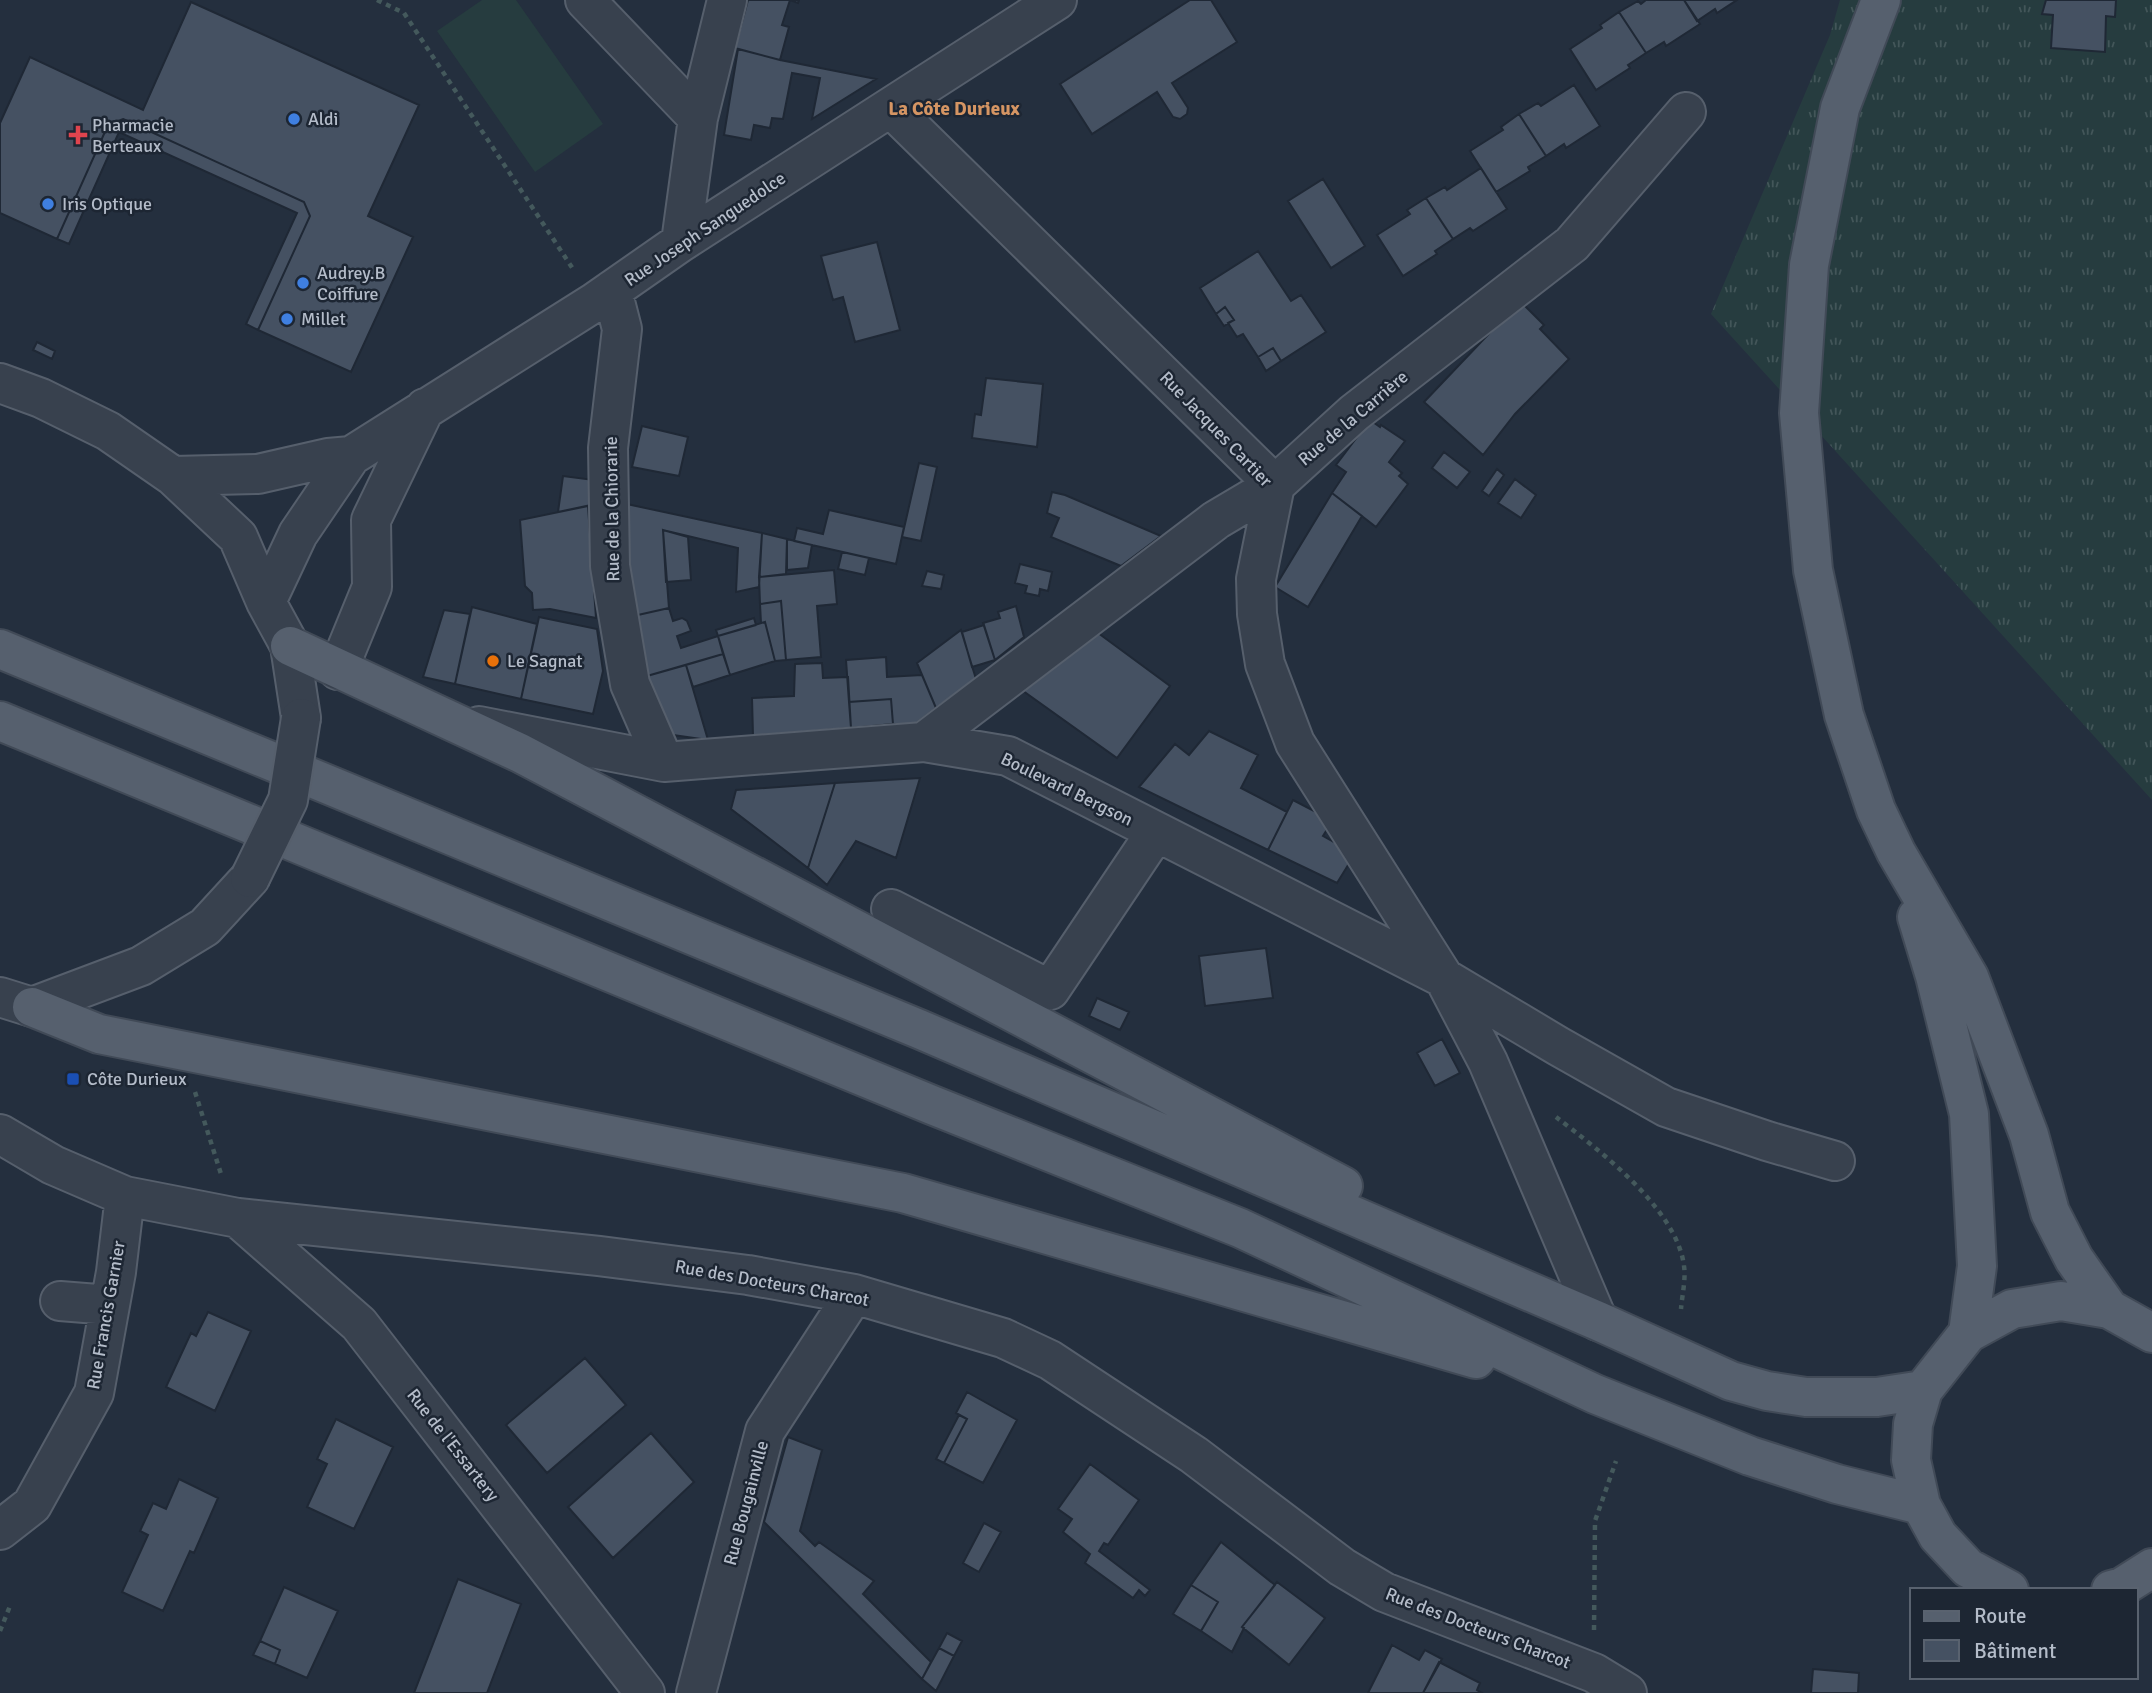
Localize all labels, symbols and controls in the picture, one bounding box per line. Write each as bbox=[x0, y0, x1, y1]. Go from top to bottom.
district label: La Côte Durieux bbox=[888, 97, 1021, 121]
place label: Aldi bbox=[308, 108, 338, 130]
marker: Aldi bbox=[286, 111, 302, 127]
place label: Pharmacie Berteaux bbox=[92, 114, 174, 157]
marker: Pharmacie Berteaux bbox=[70, 127, 86, 143]
street label: Rue Joseph Sanguedolce bbox=[620, 167, 790, 291]
place label: Iris Optique bbox=[62, 193, 152, 215]
marker: Iris Optique bbox=[40, 196, 56, 212]
place label: Audrey.B Coiffure bbox=[317, 262, 385, 305]
marker: Audrey.B Coiffure bbox=[295, 275, 311, 291]
place label: Millet bbox=[301, 308, 346, 330]
marker: Millet bbox=[279, 311, 295, 327]
street label: Rue de la Carrière bbox=[1294, 366, 1412, 470]
street label: Rue Jacques Cartier bbox=[1155, 367, 1277, 492]
street label: Rue de la Chiorarie bbox=[600, 436, 624, 582]
place label: Le Sagnat bbox=[507, 650, 583, 672]
marker: Le Sagnat bbox=[485, 653, 501, 669]
street label: Boulevard Bergson bbox=[997, 748, 1137, 830]
place label: Côte Durieux bbox=[87, 1068, 187, 1090]
marker: Côte Durieux bbox=[65, 1071, 81, 1087]
street label: Rue Francis Garnier bbox=[82, 1239, 130, 1391]
street label: Rue des Docteurs Charcot bbox=[673, 1255, 871, 1311]
street label: Rue de l'Essartery bbox=[402, 1384, 504, 1506]
street label: Rue Bougainville bbox=[719, 1438, 773, 1568]
street label: Rue des Docteurs Charcot bbox=[1382, 1583, 1574, 1673]
legend bbox=[1910, 1588, 2138, 1679]
text: Route bbox=[1974, 1603, 2026, 1629]
text: Bâtiment bbox=[1974, 1638, 2056, 1664]

